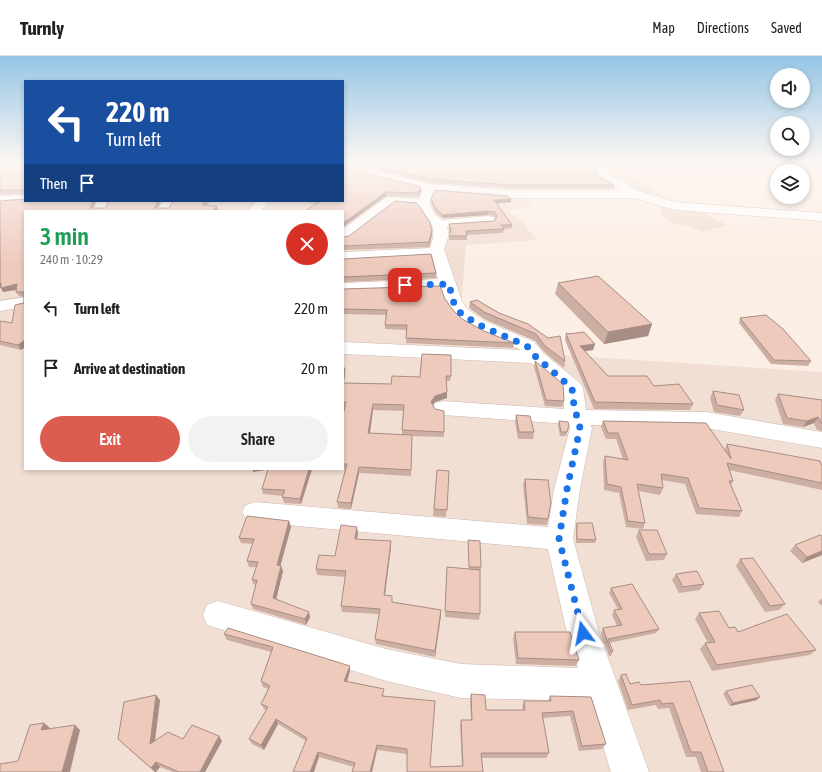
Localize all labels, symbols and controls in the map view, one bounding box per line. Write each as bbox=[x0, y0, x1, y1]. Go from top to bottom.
text: Turnly bbox=[20, 17, 64, 39]
text: Map bbox=[652, 20, 675, 36]
text: Directions bbox=[697, 20, 749, 36]
text: Saved bbox=[771, 20, 802, 36]
map controls bbox=[770, 68, 810, 204]
button: sound bbox=[770, 68, 810, 108]
icon: left bbox=[40, 96, 92, 148]
text: 220 m bbox=[106, 96, 169, 128]
button: search bbox=[770, 116, 810, 156]
text: Turn left bbox=[106, 129, 161, 150]
button: layers bbox=[770, 164, 810, 204]
icon: arrive bbox=[76, 172, 98, 194]
text: Then bbox=[40, 175, 68, 192]
text: 3 min bbox=[40, 223, 89, 250]
button: close bbox=[286, 223, 328, 265]
text: 240 m · 10:29 bbox=[40, 252, 103, 267]
pin bbox=[388, 268, 422, 302]
icon: arrive bbox=[394, 274, 416, 296]
icon: left bbox=[40, 297, 62, 319]
text: Turn left bbox=[74, 300, 120, 317]
text: 220 m bbox=[294, 300, 328, 317]
icon: arrive bbox=[40, 357, 62, 379]
text: Arrive at destination bbox=[74, 360, 185, 377]
text: 20 m bbox=[301, 360, 328, 377]
button: Exit bbox=[40, 416, 180, 462]
button: Share bbox=[188, 416, 328, 462]
position arrow bbox=[562, 612, 604, 654]

